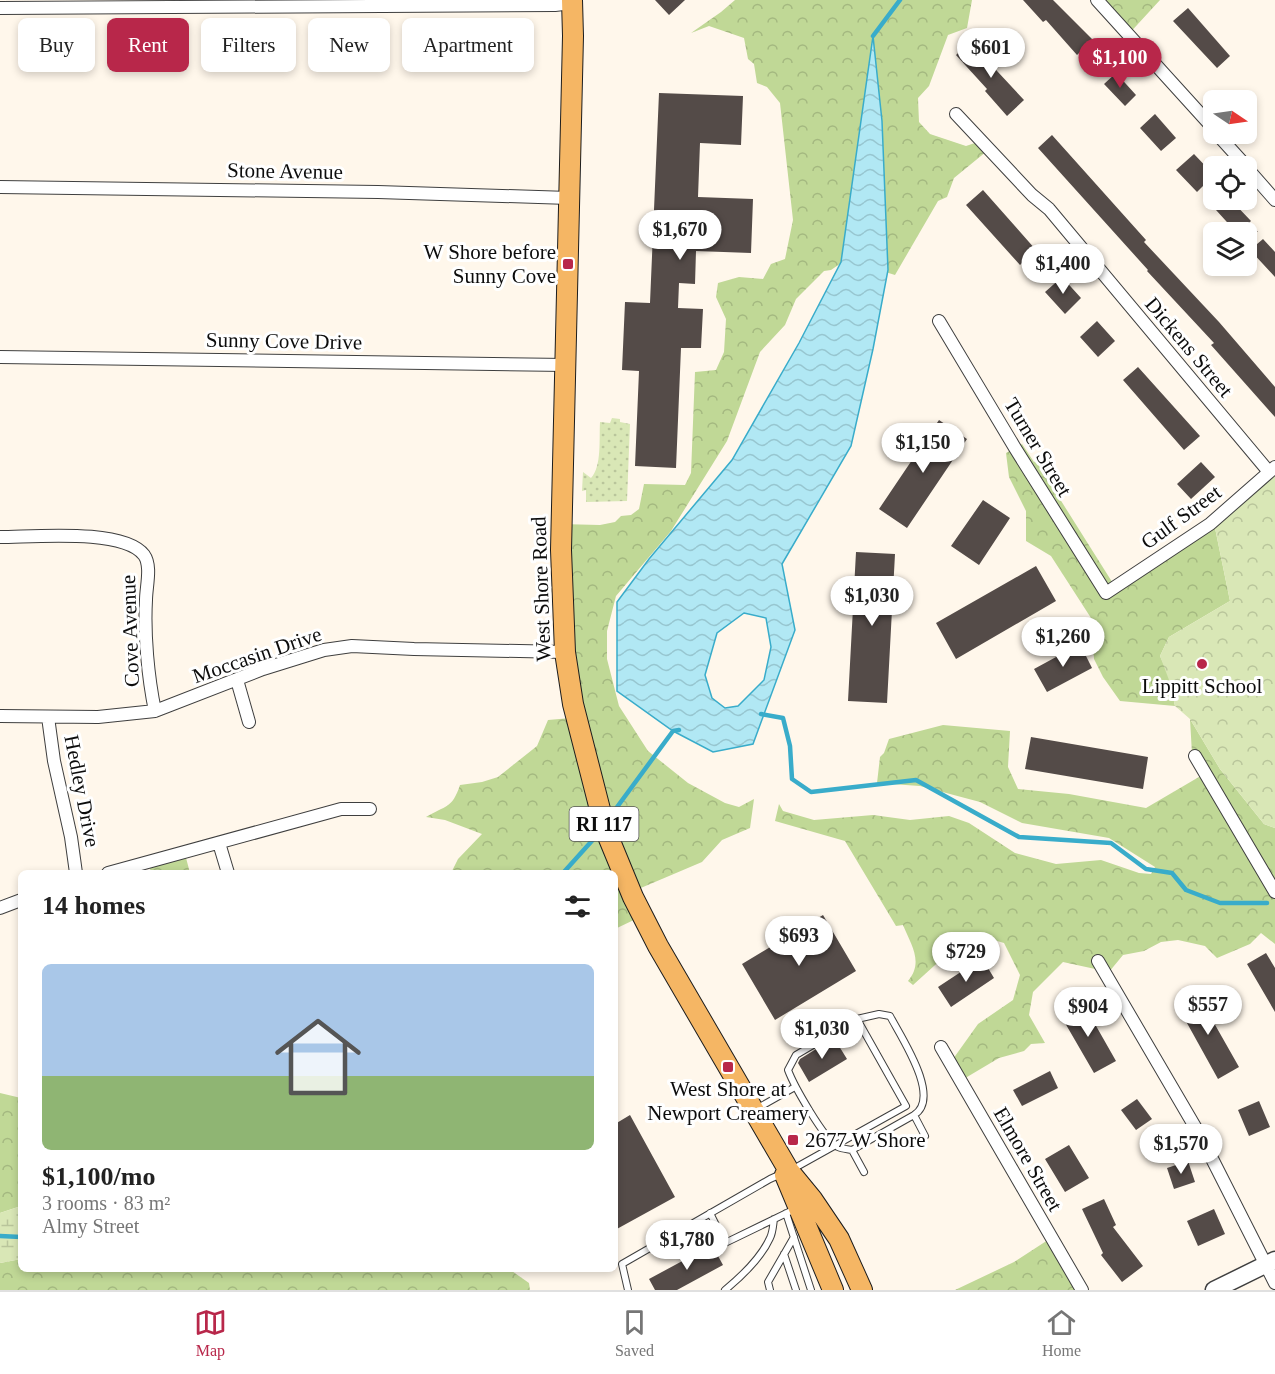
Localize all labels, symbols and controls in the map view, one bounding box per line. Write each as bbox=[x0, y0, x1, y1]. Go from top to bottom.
chip: Buy bbox=[18, 18, 95, 72]
chip: Rent bbox=[107, 18, 189, 72]
chip: Filters bbox=[201, 18, 296, 72]
chip: New bbox=[308, 18, 390, 72]
chip: Apartment bbox=[402, 18, 534, 72]
pin: $601 bbox=[955, 28, 1027, 79]
text: $601 bbox=[971, 36, 1011, 58]
pin: $1,100 bbox=[1071, 38, 1169, 89]
text: $1,100 bbox=[1093, 46, 1148, 68]
north arrow bbox=[1203, 90, 1257, 144]
map controls bbox=[1203, 90, 1257, 276]
button: locate bbox=[1203, 156, 1257, 210]
street label: Stone Avenue bbox=[227, 158, 343, 184]
pin: $1,670 bbox=[631, 210, 729, 261]
text: $1,670 bbox=[653, 218, 708, 240]
button: layers bbox=[1203, 222, 1257, 276]
place label: W Shore before Sunny Cove bbox=[423, 240, 556, 288]
pin: $1,400 bbox=[1014, 244, 1112, 295]
text: $1,400 bbox=[1036, 252, 1091, 274]
marker: W Shore before Sunny Cove bbox=[561, 257, 575, 271]
street label: Dickens Street bbox=[1140, 292, 1238, 402]
street label: Sunny Cove Drive bbox=[206, 328, 362, 354]
street label: Turner Street bbox=[999, 393, 1077, 501]
pin: $1,150 bbox=[874, 423, 972, 474]
text: $1,150 bbox=[896, 431, 951, 453]
street label: Gulf Street bbox=[1136, 480, 1226, 554]
street label: West Shore Road bbox=[526, 515, 556, 662]
street label: Cove Avenue bbox=[116, 575, 144, 687]
pin: $1,030 bbox=[823, 576, 921, 627]
text: $1,030 bbox=[845, 584, 900, 606]
pin: $1,260 bbox=[1014, 617, 1112, 668]
street label: Moccasin Drive bbox=[189, 622, 325, 688]
text: $1,260 bbox=[1036, 625, 1091, 647]
marker: Lippitt School bbox=[1195, 657, 1209, 671]
place label: Lippitt School bbox=[1142, 674, 1263, 698]
street label: Hedley Drive bbox=[59, 733, 105, 849]
road number: RI 117 bbox=[570, 807, 638, 841]
icon: filters bbox=[561, 890, 594, 923]
text: 14 homes bbox=[42, 891, 145, 920]
pin: $693 bbox=[763, 916, 835, 967]
text: $693 bbox=[779, 924, 819, 946]
pin: $729 bbox=[930, 932, 1002, 983]
text: $729 bbox=[946, 940, 986, 962]
pin: $557 bbox=[1172, 985, 1244, 1036]
pin: $904 bbox=[1052, 987, 1124, 1038]
text: $557 bbox=[1188, 993, 1228, 1015]
text: $904 bbox=[1068, 995, 1108, 1017]
icon: home bbox=[264, 1003, 372, 1111]
pin: $1,030 bbox=[773, 1009, 871, 1060]
text: $1,030 bbox=[795, 1017, 850, 1039]
marker: West Shore at Newport Creamery bbox=[721, 1060, 735, 1074]
place label: West Shore at Newport Creamery bbox=[647, 1077, 809, 1125]
street label: Elmore Street bbox=[989, 1103, 1067, 1215]
pin: $1,570 bbox=[1132, 1124, 1230, 1175]
place label: 2677 W Shore bbox=[805, 1128, 926, 1152]
text: $1,570 bbox=[1154, 1132, 1209, 1154]
marker: 2677 W Shore bbox=[786, 1133, 800, 1147]
text: $1,100/mo bbox=[42, 1162, 155, 1191]
text: 3 rooms · 83 m² bbox=[42, 1192, 170, 1214]
text: Almy Street bbox=[42, 1215, 139, 1237]
pin: $1,780 bbox=[638, 1220, 736, 1271]
text: $1,780 bbox=[660, 1228, 715, 1250]
tab: Map bbox=[194, 1306, 227, 1360]
tab: Saved bbox=[615, 1306, 654, 1360]
tab: Home bbox=[1042, 1306, 1081, 1360]

